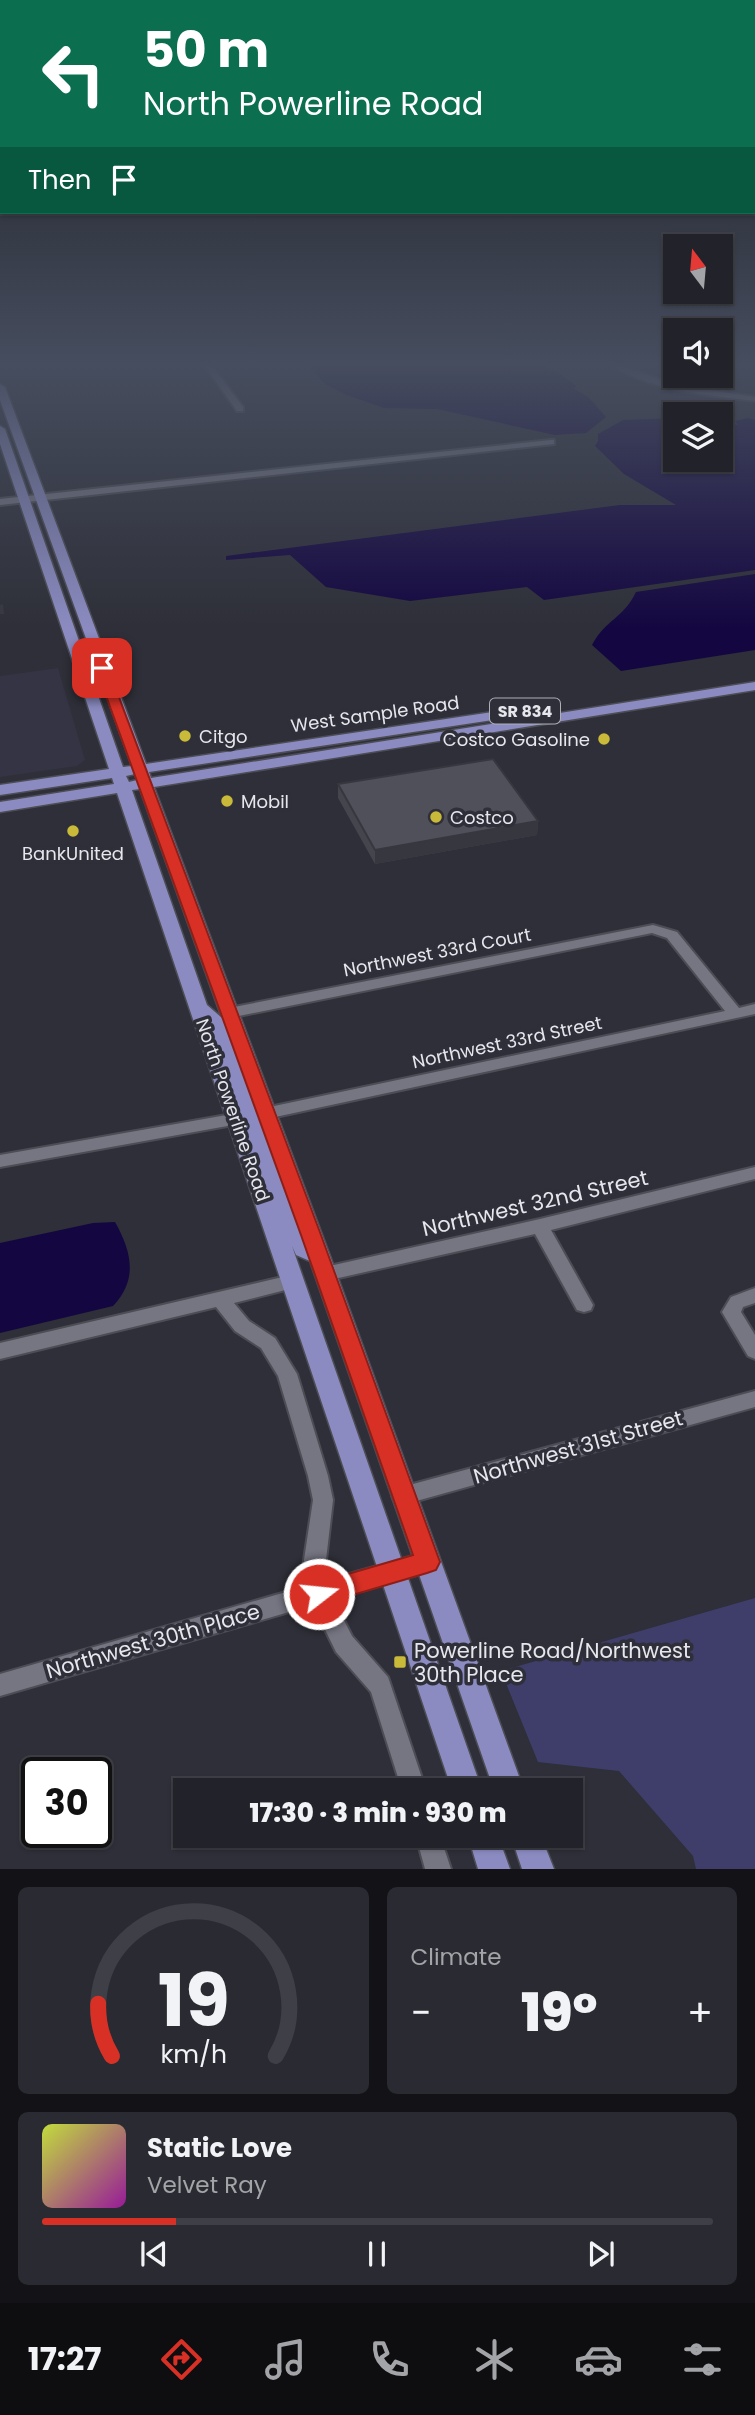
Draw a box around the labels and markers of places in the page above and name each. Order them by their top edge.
pin [72,638,132,698]
place label: Citgo [199,724,248,749]
place label: Costco Gasoline [443,727,590,752]
marker: Citgo [177,728,193,744]
marker: Costco Gasoline [596,731,612,747]
place label: Mobil [241,789,289,814]
marker: Mobil [219,793,235,809]
place label: Costco [450,805,514,830]
marker: Costco [428,809,444,825]
marker: BankUnited [65,823,81,839]
place label: BankUnited [22,841,124,866]
place label: Powerline Road/Northwest 30th Place [414,1636,691,1689]
marker: Powerline Road/Northwest 30th Place [392,1654,408,1670]

